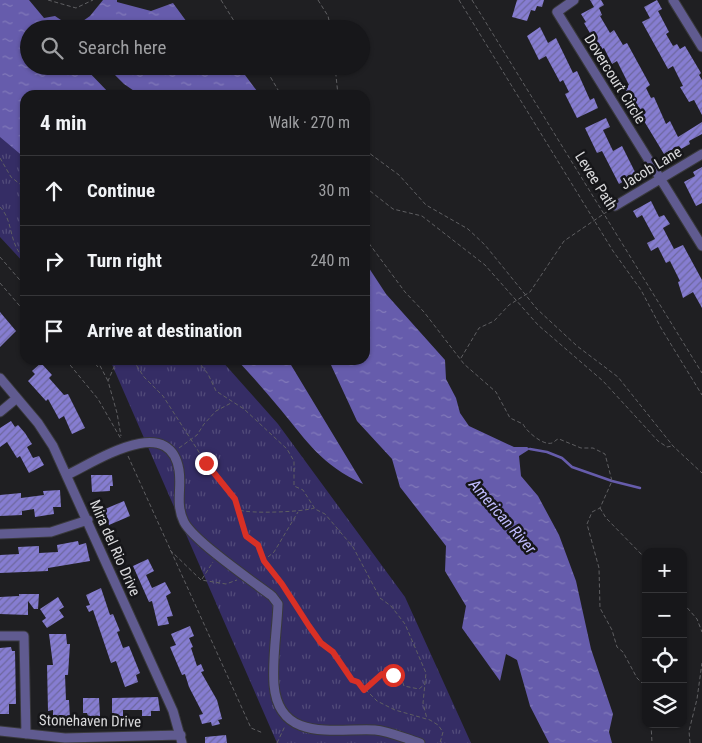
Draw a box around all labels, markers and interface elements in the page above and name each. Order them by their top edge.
search box [20,20,370,75]
street label: Dovercourt Circle [580,31,650,127]
icon: search [38,34,66,62]
text: Search here [78,36,166,59]
text: 4 min [40,111,87,135]
text: Walk · 270 m [269,113,350,132]
street label: Jacob Lane [617,143,685,193]
street label: Levee Path [571,149,621,213]
icon: ahead [40,177,68,205]
text: Continue [87,179,155,202]
text: 30 m [318,181,350,200]
icon: right [40,247,68,275]
text: Turn right [87,249,162,272]
text: 240 m [311,251,350,270]
icon: arrive [40,317,68,345]
text: Arrive at destination [87,319,242,342]
route end [195,452,218,475]
water label: American River [465,475,541,558]
street label: Mira del Rio Drive [86,497,144,599]
map controls [642,548,687,728]
button: + [642,548,687,593]
button: − [642,593,687,638]
button: locate [642,638,687,683]
route start [382,664,405,687]
button: layers [642,683,687,728]
street label: Stonehaven Drive [39,711,141,731]

